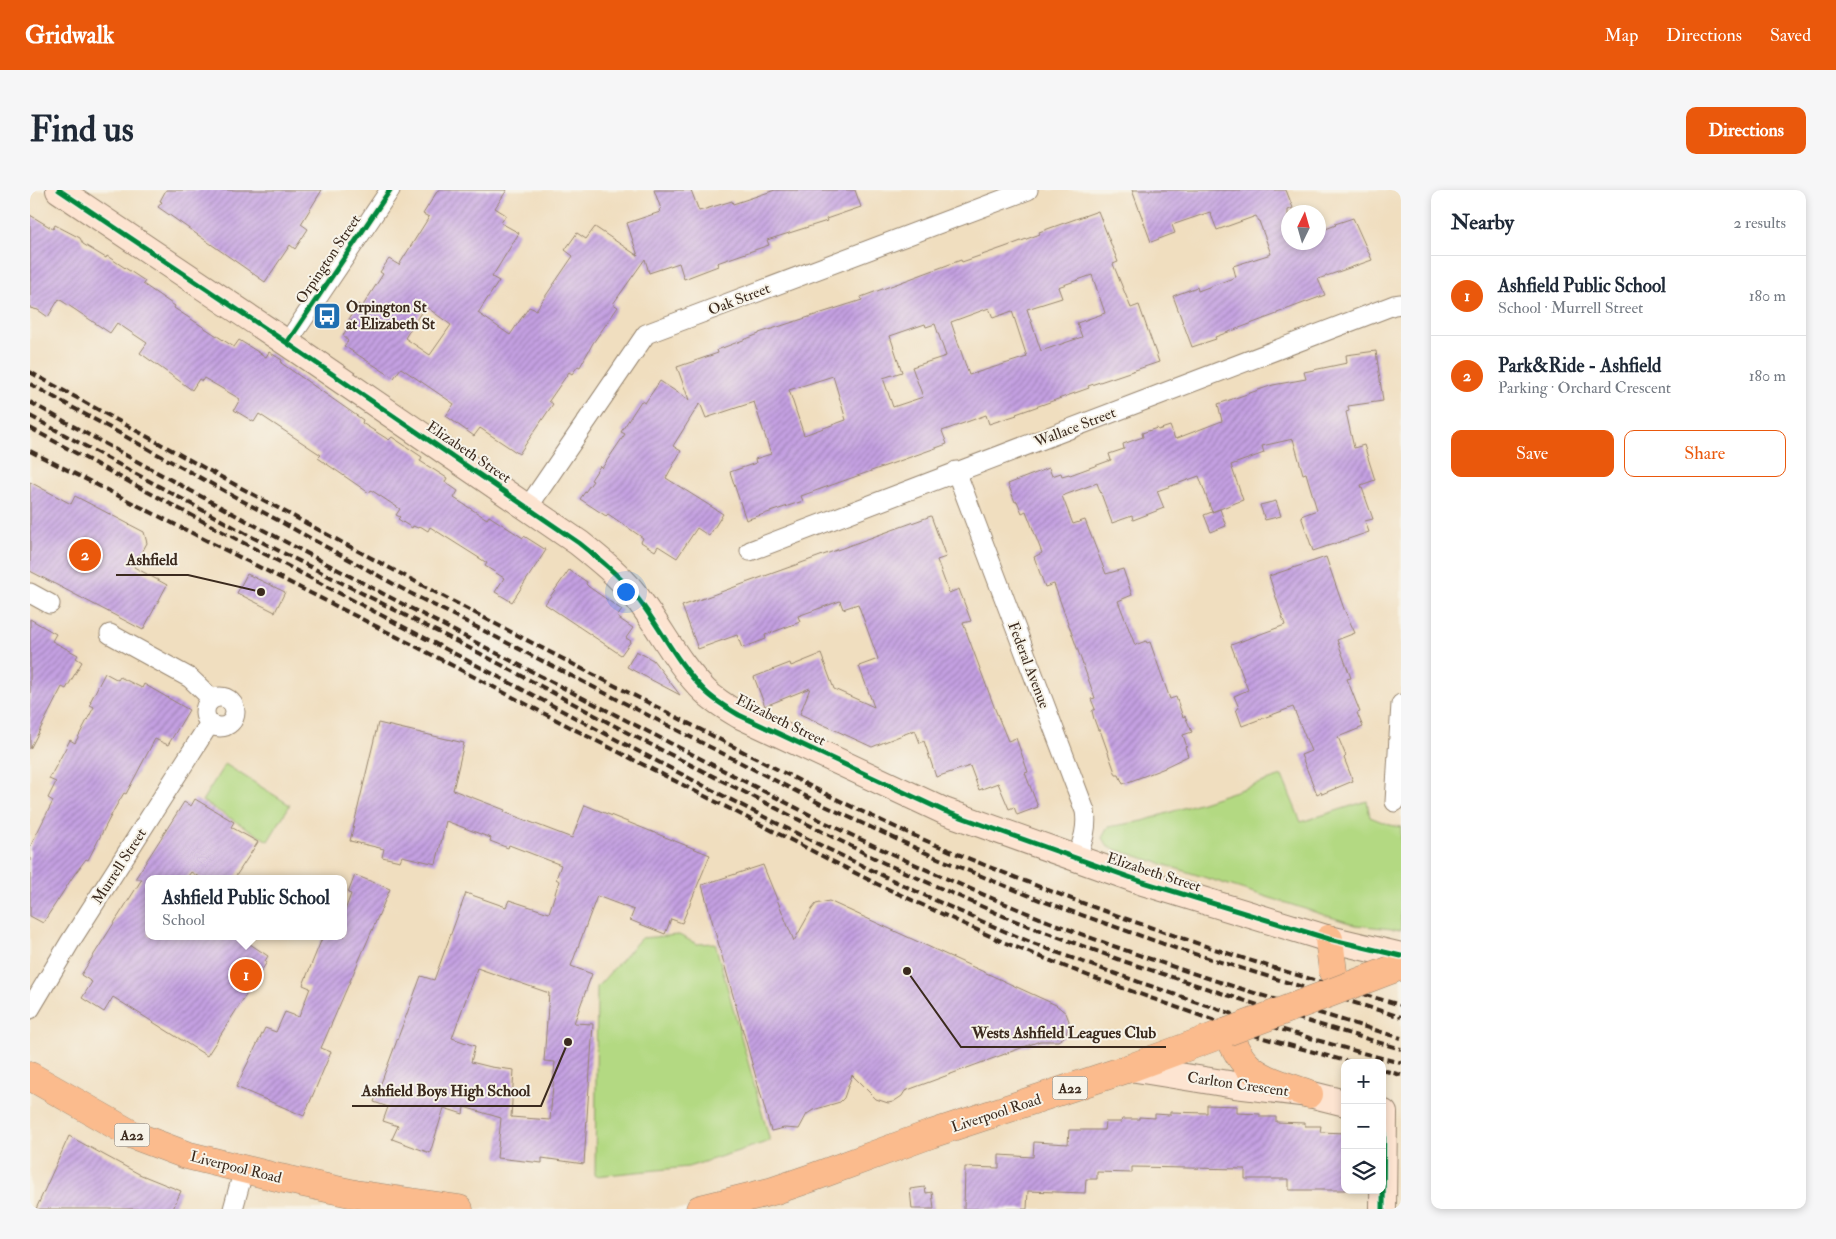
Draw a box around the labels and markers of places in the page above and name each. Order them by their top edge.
place label: Orpington St at Elizabeth St [346,298,435,334]
bus stop icon: Orpington St at Elizabeth St [312,301,342,331]
pin: 2 [69,536,101,574]
callout: Ashfield [116,544,188,575]
pin: 1 [230,956,262,994]
callout: Wests Ashfield Leagues Club [961,1016,1166,1047]
callout: Ashfield Boys High School [352,1075,541,1106]

